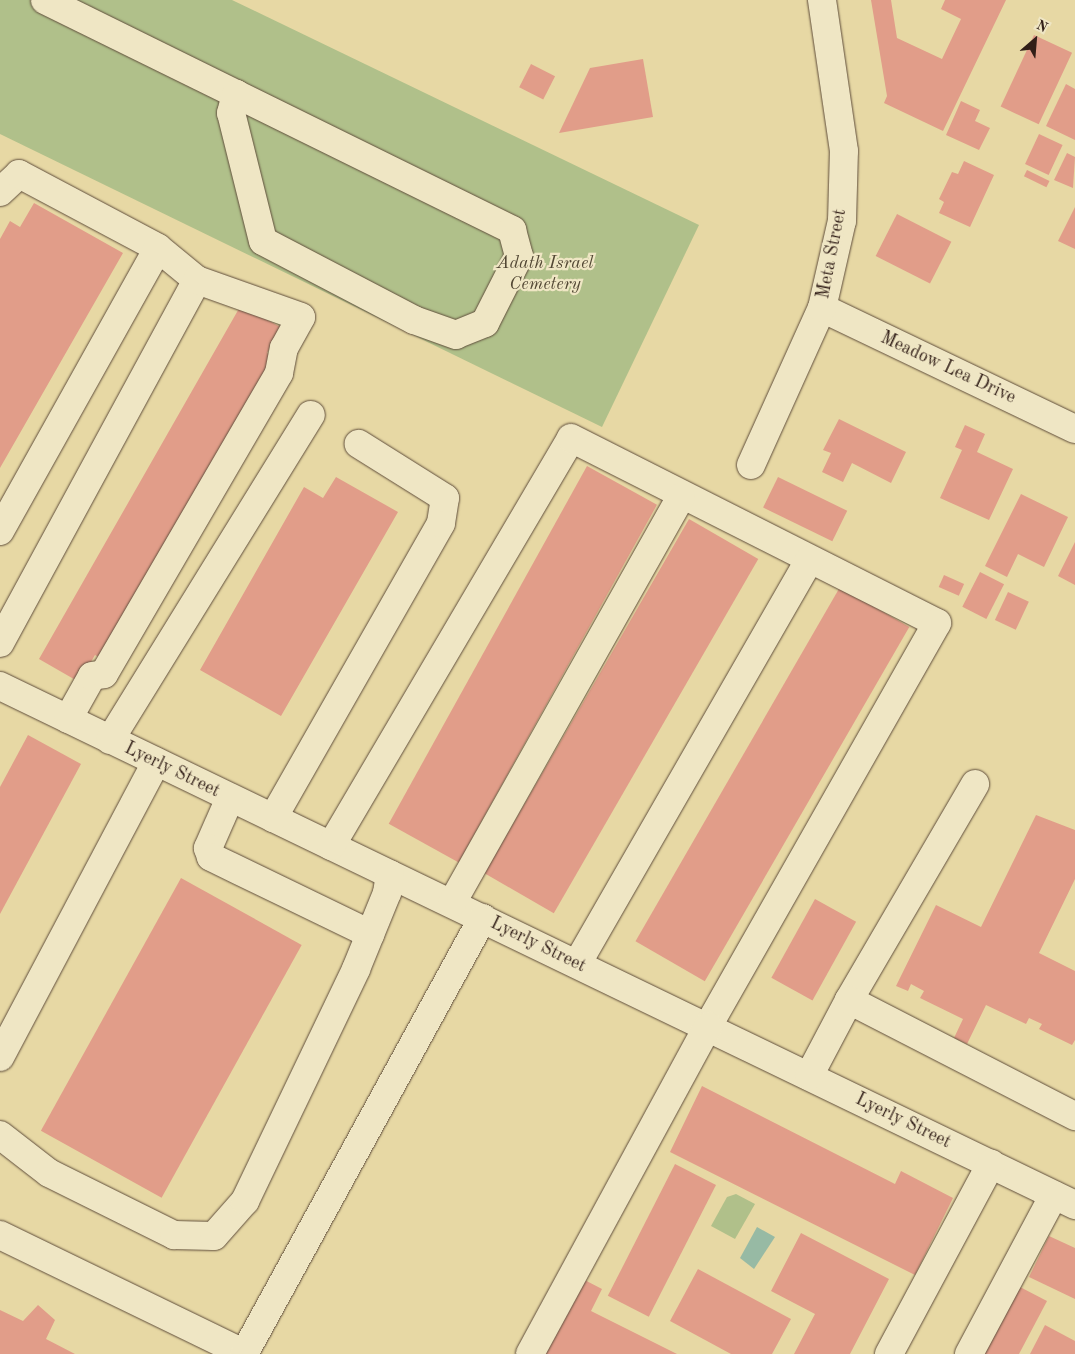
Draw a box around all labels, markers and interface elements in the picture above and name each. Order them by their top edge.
north arrow [1010,15,1060,65]
text: N [1034,18,1050,35]
street label: Meta Street [813,207,851,301]
park label: Adath Israel Cemetery [496,253,594,296]
street label: Meadow Lea Drive [877,327,1019,409]
street label: Lyerly Street [121,738,223,802]
street label: Lyerly Street [487,913,589,977]
street label: Lyerly Street [852,1089,954,1153]

